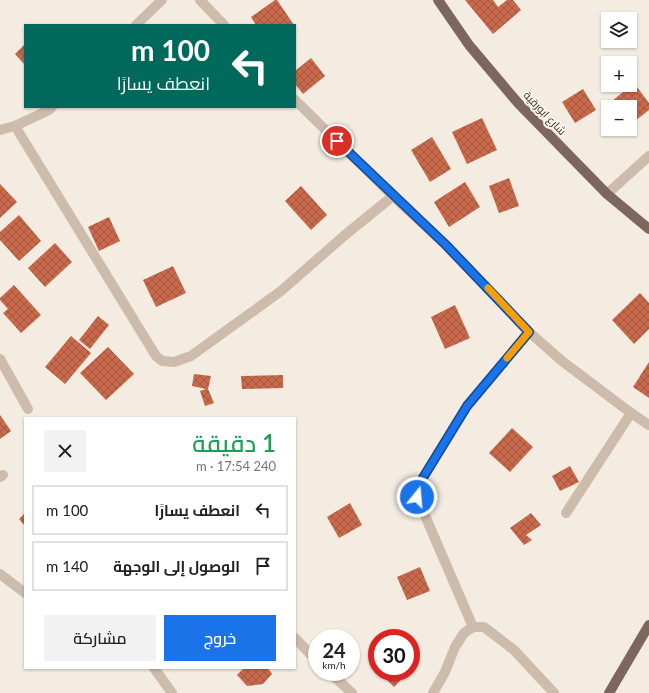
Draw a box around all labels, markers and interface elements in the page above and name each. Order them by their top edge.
map controls [601,12,637,136]
button: layers [601,12,637,48]
text: 100 m [131,33,210,67]
icon: left [224,40,276,92]
button: + [601,56,637,92]
text: انعطف يسارًا [117,72,210,94]
street label: شارع ابورقية [520,88,569,139]
button: − [601,100,637,136]
pin [320,124,354,158]
icon: arrive [326,130,348,152]
text: 1 دقيقة [192,428,276,457]
button: close [44,430,86,472]
text: 240 m · 17:54 [196,458,276,474]
position arrow [396,476,438,518]
icon: left [252,499,274,521]
text: 100 m [46,501,88,519]
text: انعطف يسارًا [155,501,240,519]
icon: arrive [252,555,274,577]
text: 140 m [46,557,88,575]
text: الوصول إلى الوجهة [113,557,240,575]
button: مشاركة [44,615,156,661]
button: خروج [164,615,276,661]
speed limit sign: 30 [368,629,420,681]
text: 24 [322,638,346,662]
text: km/h [322,659,346,671]

